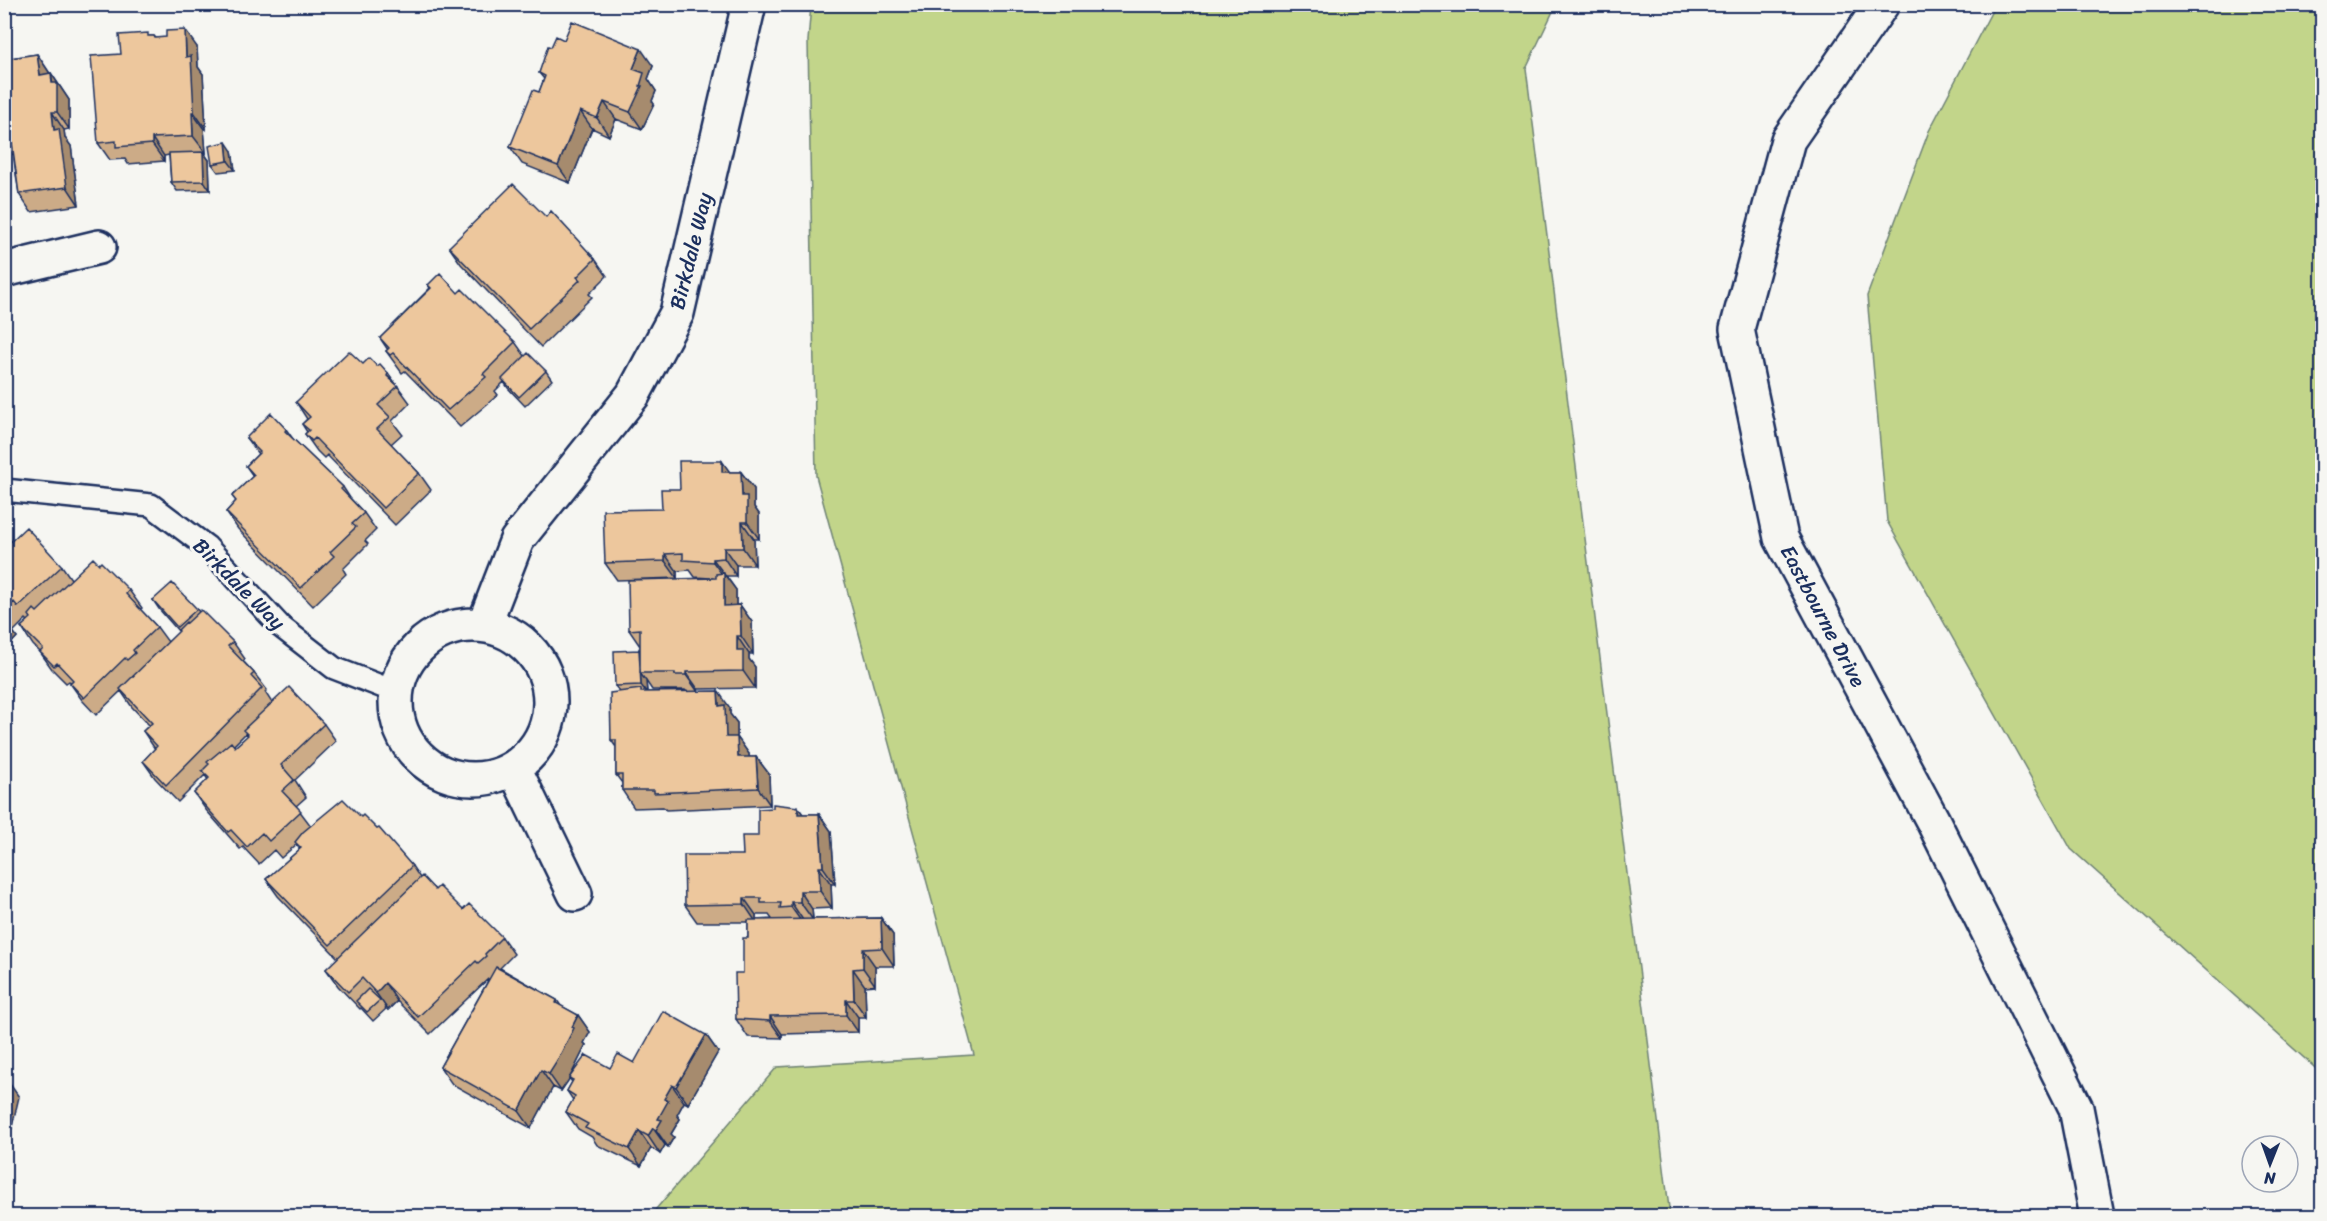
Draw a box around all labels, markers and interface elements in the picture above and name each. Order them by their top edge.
street label: Birkdale Way [658,188,724,314]
street label: Birkdale Way [183,528,295,640]
street label: Eastbourne Drive [1769,538,1877,694]
north arrow [2240,1134,2300,1194]
text: N [2263,1164,2277,1193]

